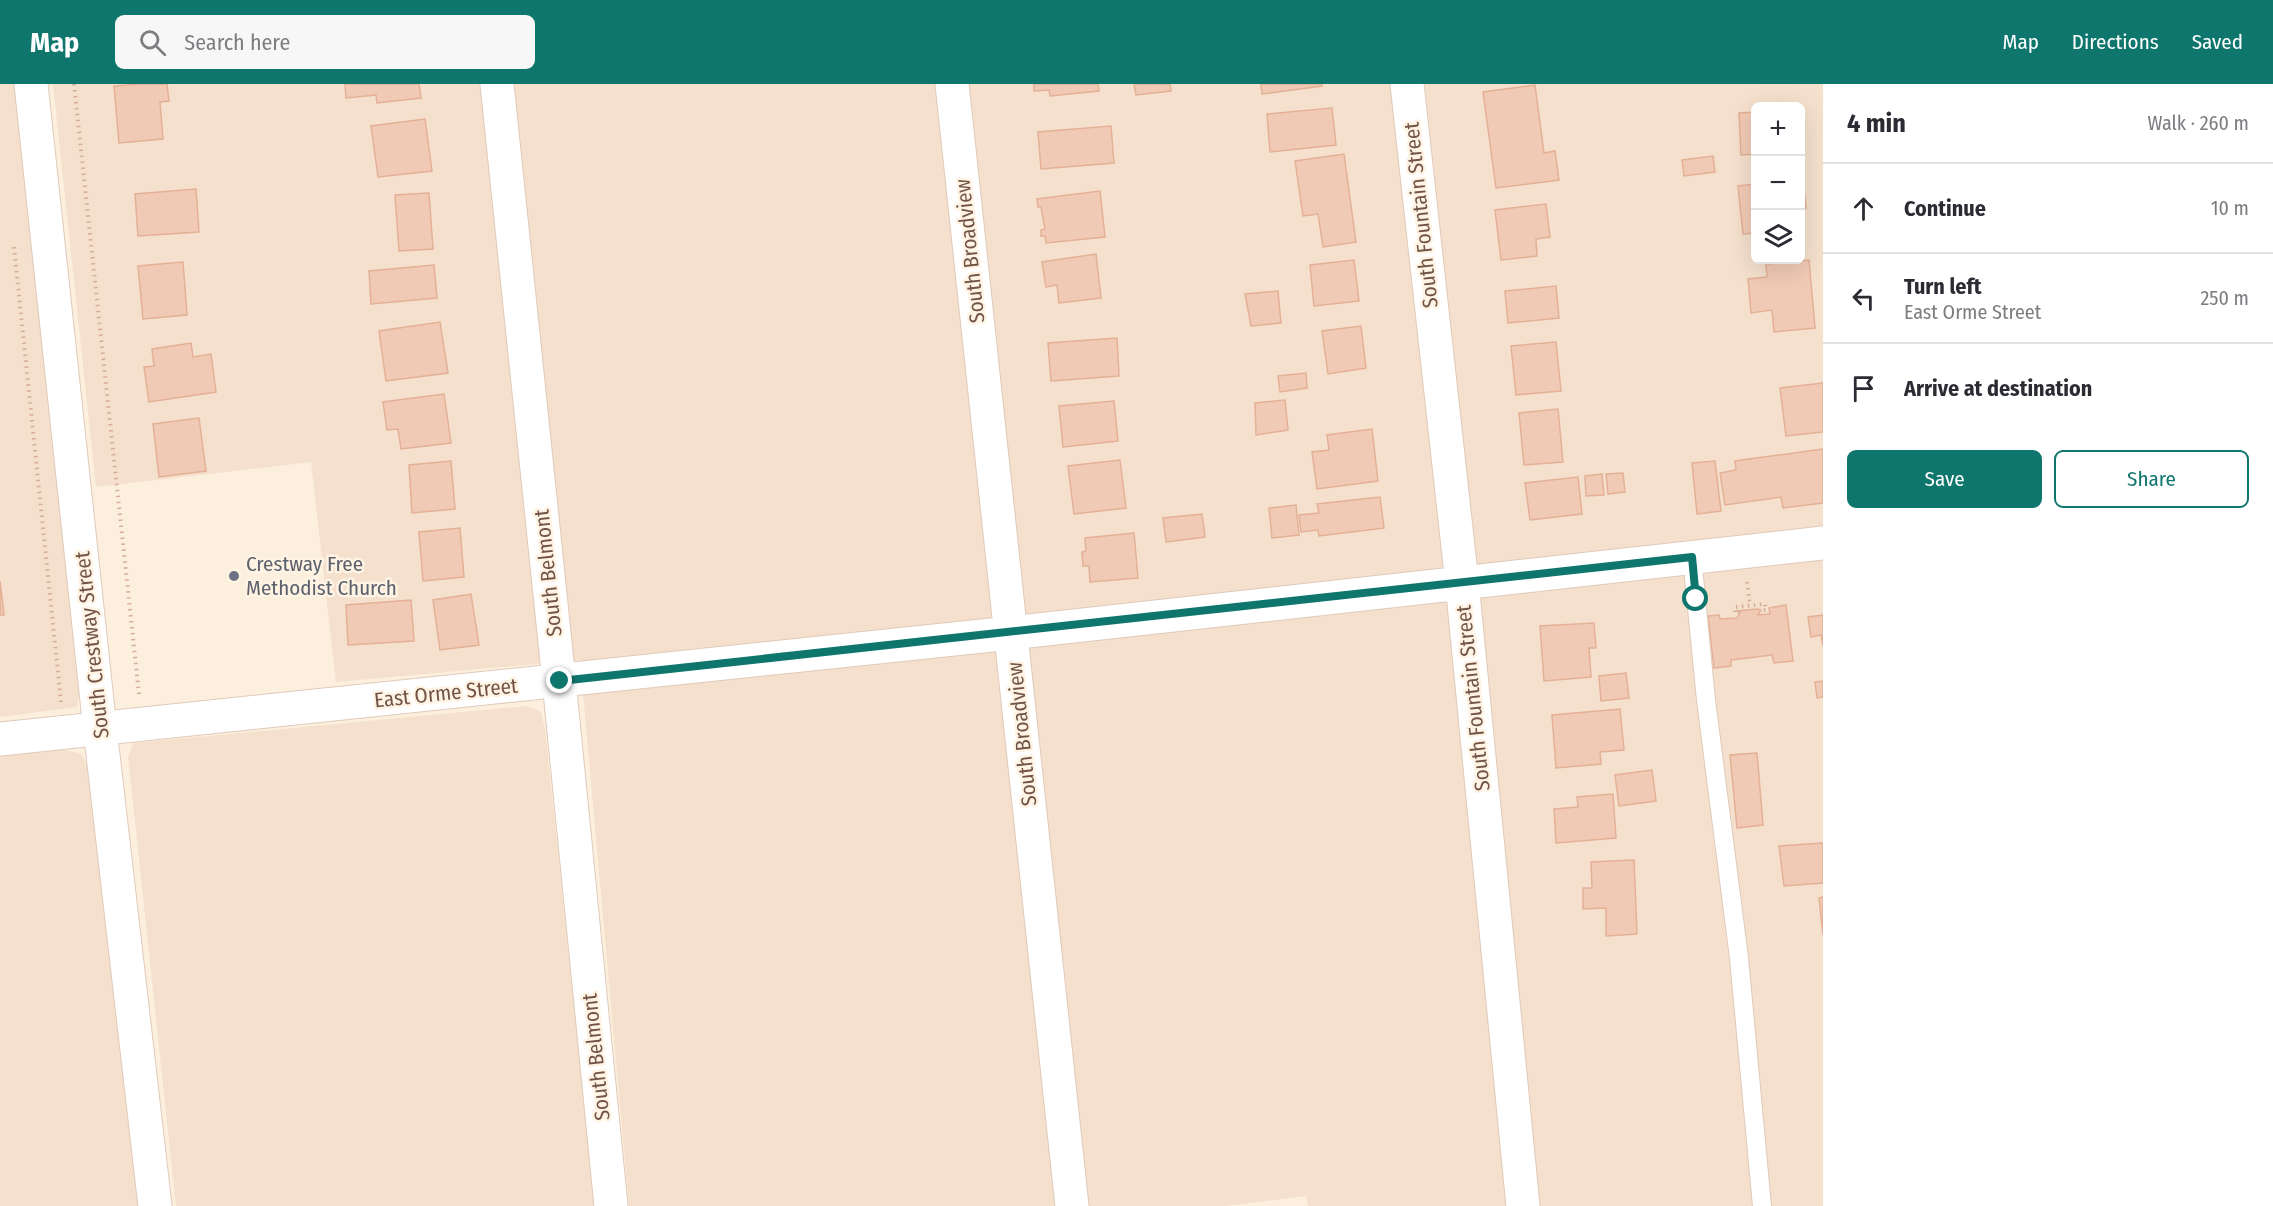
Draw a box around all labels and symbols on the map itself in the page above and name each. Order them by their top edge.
street label: South Fountain Street [1398,121,1444,309]
street label: South Broadview [949,177,990,324]
street label: South Belmont [528,508,568,638]
street label: South Crestway Street [69,550,115,740]
place label: Crestway Free Methodist Church [246,551,397,601]
marker: Crestway Free Methodist Church [227,569,241,583]
route start [1682,585,1708,611]
street label: South Fountain Street [1450,604,1496,792]
street label: South Broadview [1001,660,1042,807]
route end [546,667,572,693]
street label: East Orme Street [373,673,519,713]
street label: South Belmont [576,992,616,1122]

